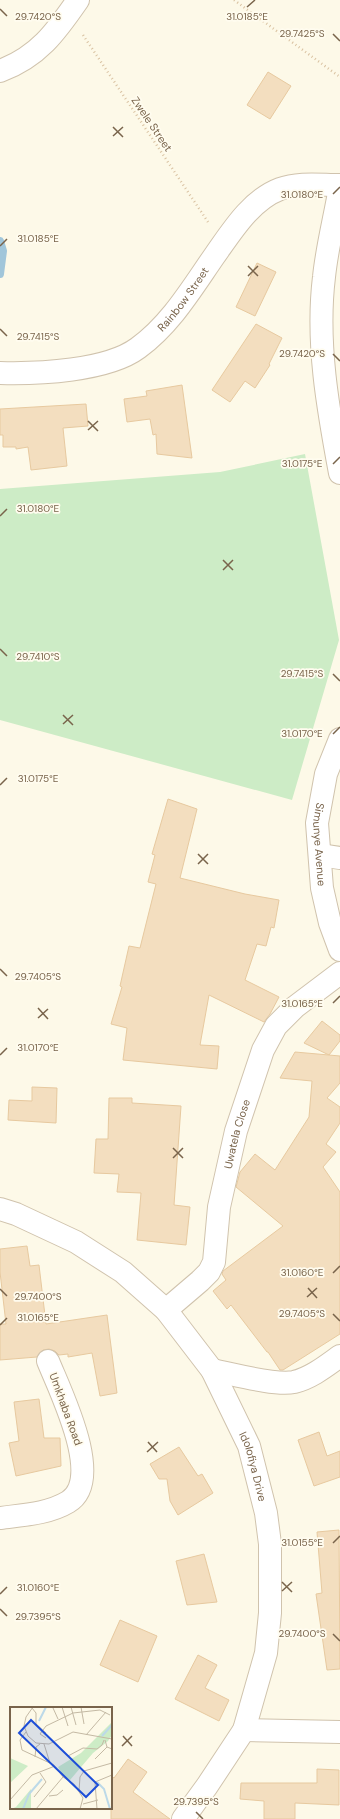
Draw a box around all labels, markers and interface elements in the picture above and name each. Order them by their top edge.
text: 29.7420°S [15,10,61,23]
text: 31.0185°E [226,10,268,23]
text: 29.7425°S [279,27,325,40]
street label: Zwele Street [129,94,175,154]
text: 31.0180°E [281,188,324,201]
text: 31.0185°E [17,232,59,245]
street label: Rainbow Street [154,264,212,334]
text: 29.7415°S [17,330,59,343]
text: 29.7420°S [279,347,325,360]
text: 31.0175°E [282,457,323,470]
text: 31.0180°E [17,502,60,515]
text: 29.7410°S [16,650,60,663]
text: 29.7415°S [281,667,323,680]
text: 31.0170°E [281,727,323,740]
text: 31.0175°E [18,772,59,785]
street label: Simunye Avenue [310,802,329,887]
text: 29.7405°S [15,970,61,983]
text: 31.0165°E [281,997,323,1010]
text: 31.0170°E [17,1041,59,1054]
street label: Uwatela Close [221,1097,253,1170]
text: 31.0160°E [281,1266,324,1279]
text: 29.7400°S [14,1290,62,1303]
text: 29.7405°S [279,1307,325,1320]
text: 31.0165°E [17,1311,59,1324]
street label: Umkhaba Road [46,1371,86,1447]
street label: Idolofiya Drive [236,1429,270,1503]
text: 31.0155°E [281,1536,323,1549]
text: 31.0160°E [17,1581,60,1594]
text: 29.7395°S [15,1610,61,1623]
text: 29.7400°S [278,1627,326,1640]
inset map [10,1707,112,1809]
text: 29.7395°S [173,1795,219,1808]

